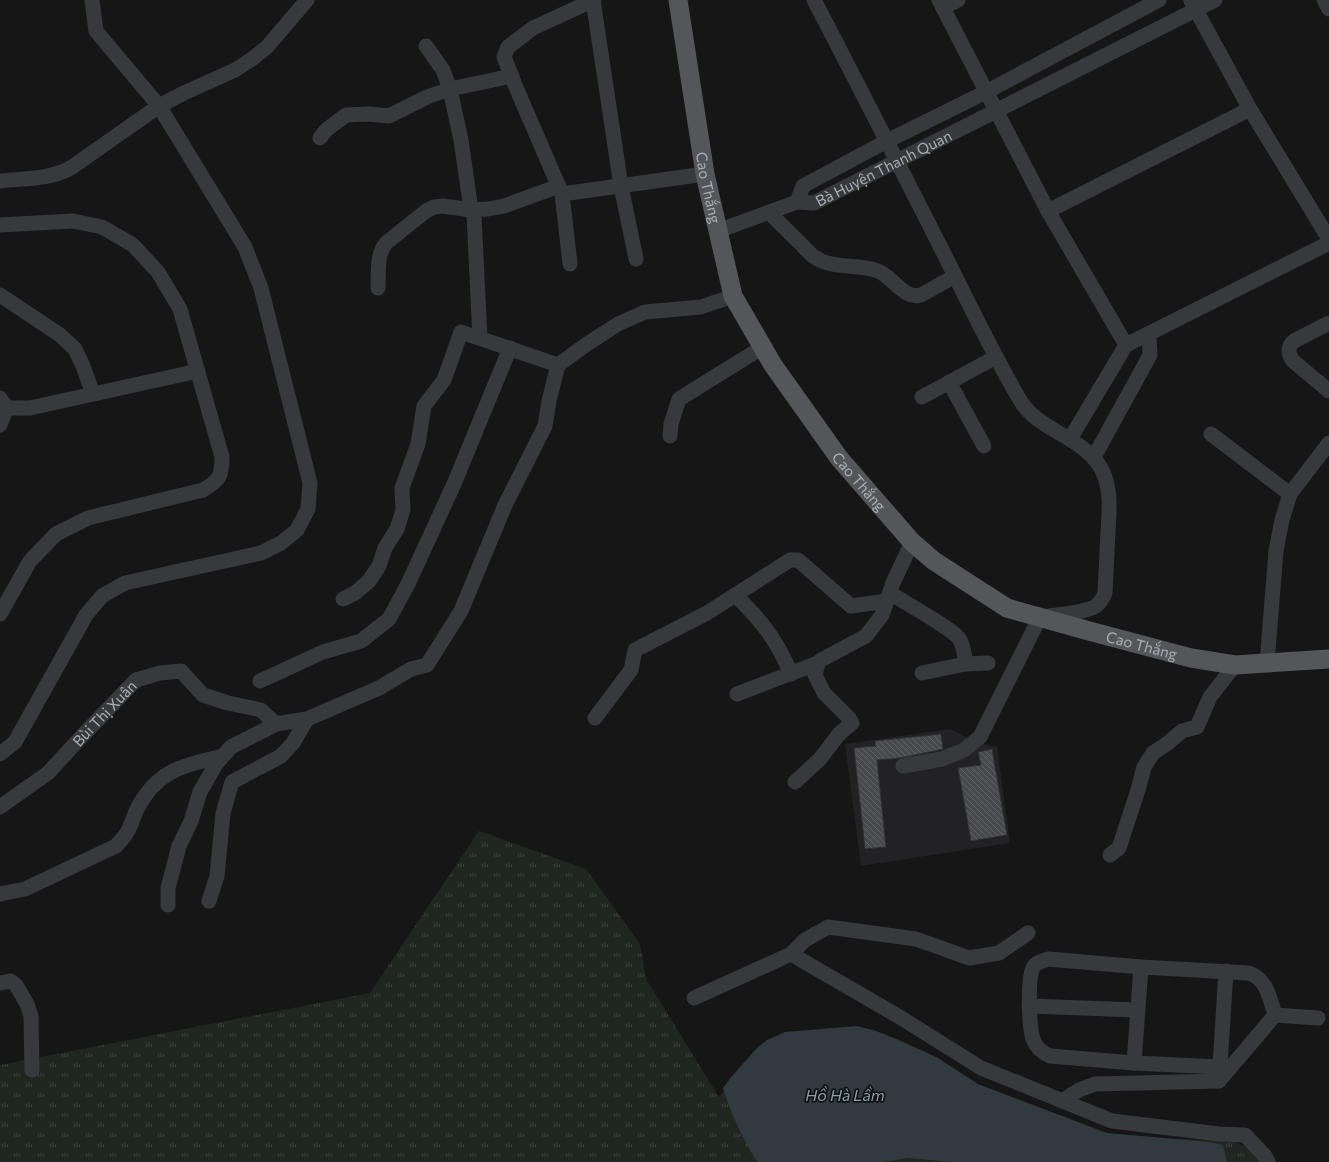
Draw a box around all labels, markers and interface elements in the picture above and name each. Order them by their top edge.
street label: Bà Huyện Thanh Quan [812,126,954,210]
street label: Cao Thắng [693,150,725,225]
street label: Cao Thắng [829,448,890,515]
street label: Cao Thắng [1104,627,1179,663]
street label: Bùi Thị Xuân [68,676,140,750]
water label: Hồ Hà Lầm [805,1085,885,1104]

